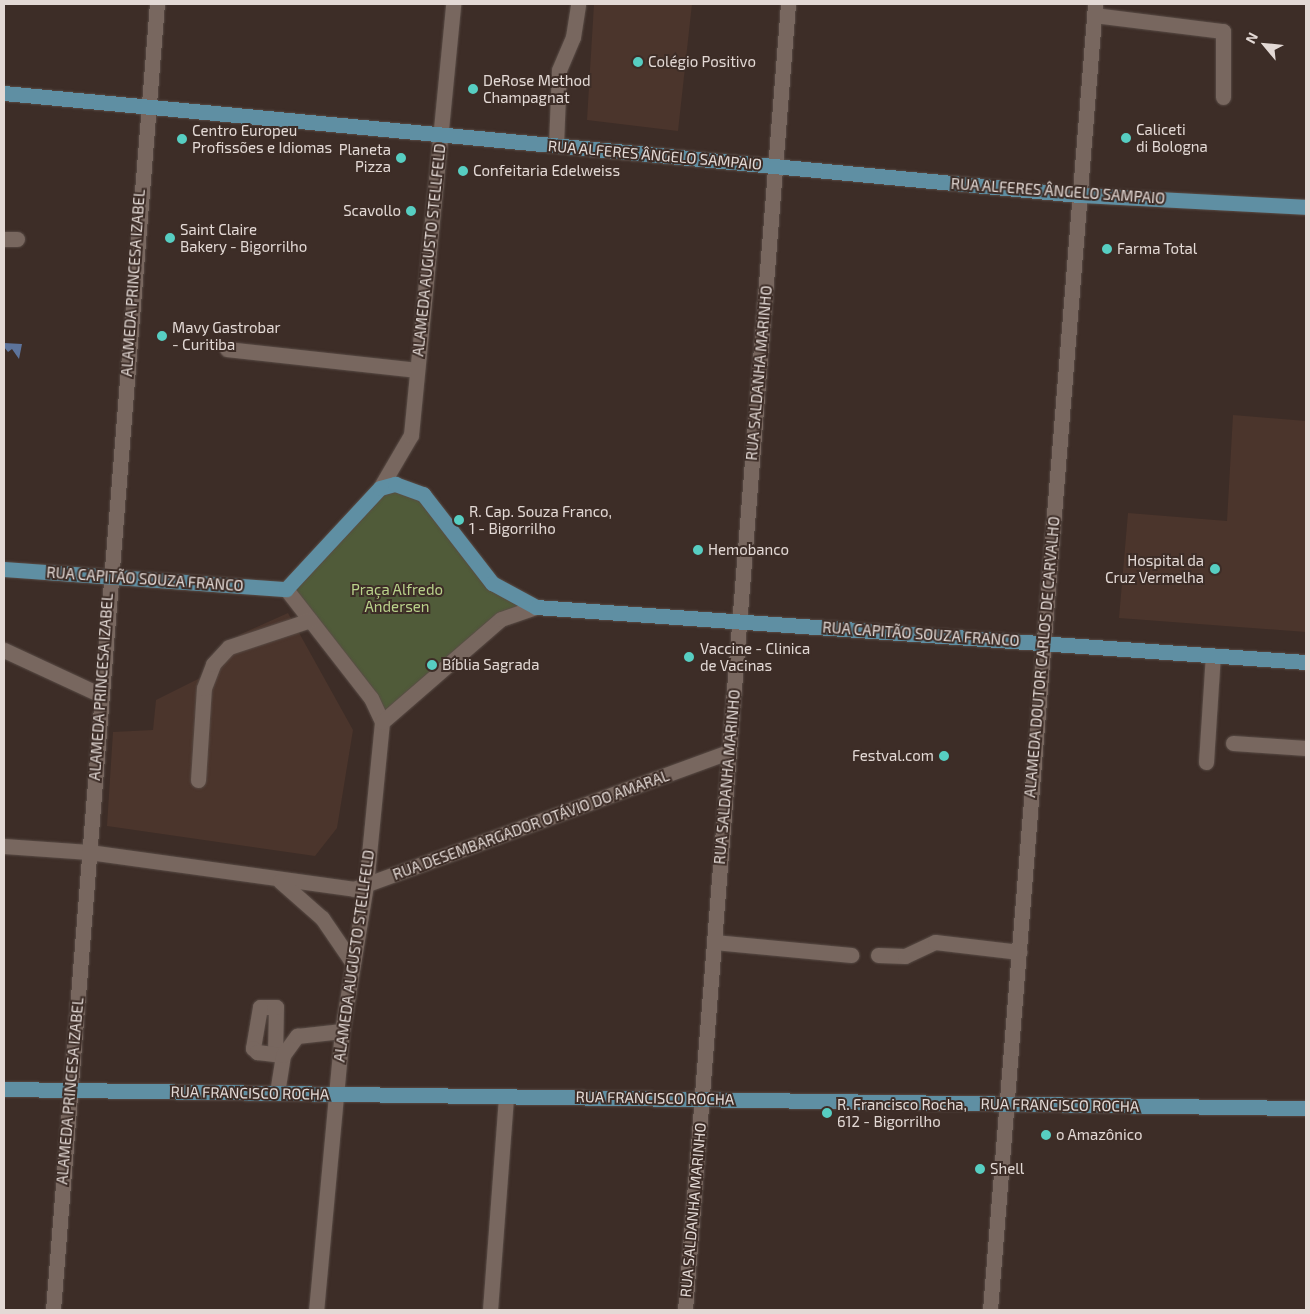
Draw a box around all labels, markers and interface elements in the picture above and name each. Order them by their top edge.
north arrow [1240,20,1290,70]
text: N [1241,29,1261,46]
place label: Colégio Positivo [648,53,756,71]
marker: Colégio Positivo [632,56,644,68]
place label: DeRose Method Champagnat [483,71,591,106]
marker: DeRose Method Champagnat [467,83,479,95]
place label: Caliceti di Bologna [1136,120,1208,155]
place label: Centro Europeu Profissões e Idiomas [192,121,332,156]
marker: Caliceti di Bologna [1120,132,1132,144]
marker: Centro Europeu Profissões e Idiomas [176,133,188,145]
street label: RUA ALFERES ÂNGELO SAMPAIO [547,137,763,173]
place label: Planeta Pizza [339,140,391,175]
street label: ALAMEDA AUGUSTO STELLFELD [409,142,449,358]
marker: Planeta Pizza [395,152,407,164]
place label: Confeitaria Edelweiss [473,162,620,180]
marker: Confeitaria Edelweiss [457,165,469,177]
street label: RUA ALFERES ÂNGELO SAMPAIO [950,174,1166,208]
street label: ALAMEDA PRINCESA IZABEL [117,188,149,378]
place label: Scavollo [343,202,401,220]
marker: Scavollo [405,205,417,217]
place label: Saint Claire Bakery - Bigorrilho [180,220,308,255]
marker: Saint Claire Bakery - Bigorrilho [164,232,176,244]
place label: Farma Total [1117,240,1198,258]
marker: Farma Total [1101,243,1113,255]
street label: RUA SALDANHA MARINHO [742,284,776,462]
place label: Mavy Gastrobar - Curitiba [172,318,281,353]
marker: Mavy Gastrobar - Curitiba [156,330,168,342]
place label: R. Cap. Souza Franco, 1 - Bigorrilho [469,502,612,537]
marker: R. Cap. Souza Franco, 1 - Bigorrilho [453,514,465,526]
street label: ALAMEDA DOUTOR CARLOS DE CARVALHO [1021,515,1063,799]
place label: Hemobanco [708,541,789,559]
marker: Hemobanco [692,544,704,556]
place label: Hospital da Cruz Vermelha [1105,551,1204,586]
marker: Hospital da Cruz Vermelha [1208,562,1222,576]
street label: RUA CAPITÃO SOUZA FRANCO [45,563,245,595]
park label: Praça Alfredo Andersen [351,580,443,615]
street label: ALAMEDA PRINCESA IZABEL [85,592,117,782]
street label: RUA CAPITÃO SOUZA FRANCO [821,618,1021,650]
place label: Vaccine - Clinica de Vacinas [700,639,810,674]
marker: Vaccine - Clinica de Vacinas [682,650,696,664]
place label: Bíblia Sagrada [442,656,539,674]
marker: Bíblia Sagrada [426,659,438,671]
street label: RUA SALDANHA MARINHO [710,688,744,866]
place label: Festval.com [852,747,934,765]
marker: Festval.com [938,750,950,762]
street label: RUA DESEMBARGADOR OTÁVIO DO AMARAL [390,766,672,884]
street label: ALAMEDA AUGUSTO STELLFELD [330,849,378,1063]
street label: ALAMEDA PRINCESA IZABEL [53,996,87,1186]
street label: RUA FRANCISCO ROCHA [170,1083,330,1103]
street label: RUA FRANCISCO ROCHA [575,1088,735,1108]
place label: R. Francisco Rocha, 612 - Bigorrilho [837,1095,967,1130]
street label: RUA FRANCISCO ROCHA [980,1095,1140,1115]
marker: R. Francisco Rocha, 612 - Bigorrilho [821,1107,833,1119]
street label: RUA SALDANHA MARINHO [676,1121,710,1299]
place label: o Amazônico [1056,1126,1143,1144]
marker: o Amazônico [1040,1129,1052,1141]
place label: Shell [990,1160,1024,1178]
marker: Shell [974,1163,986,1175]

